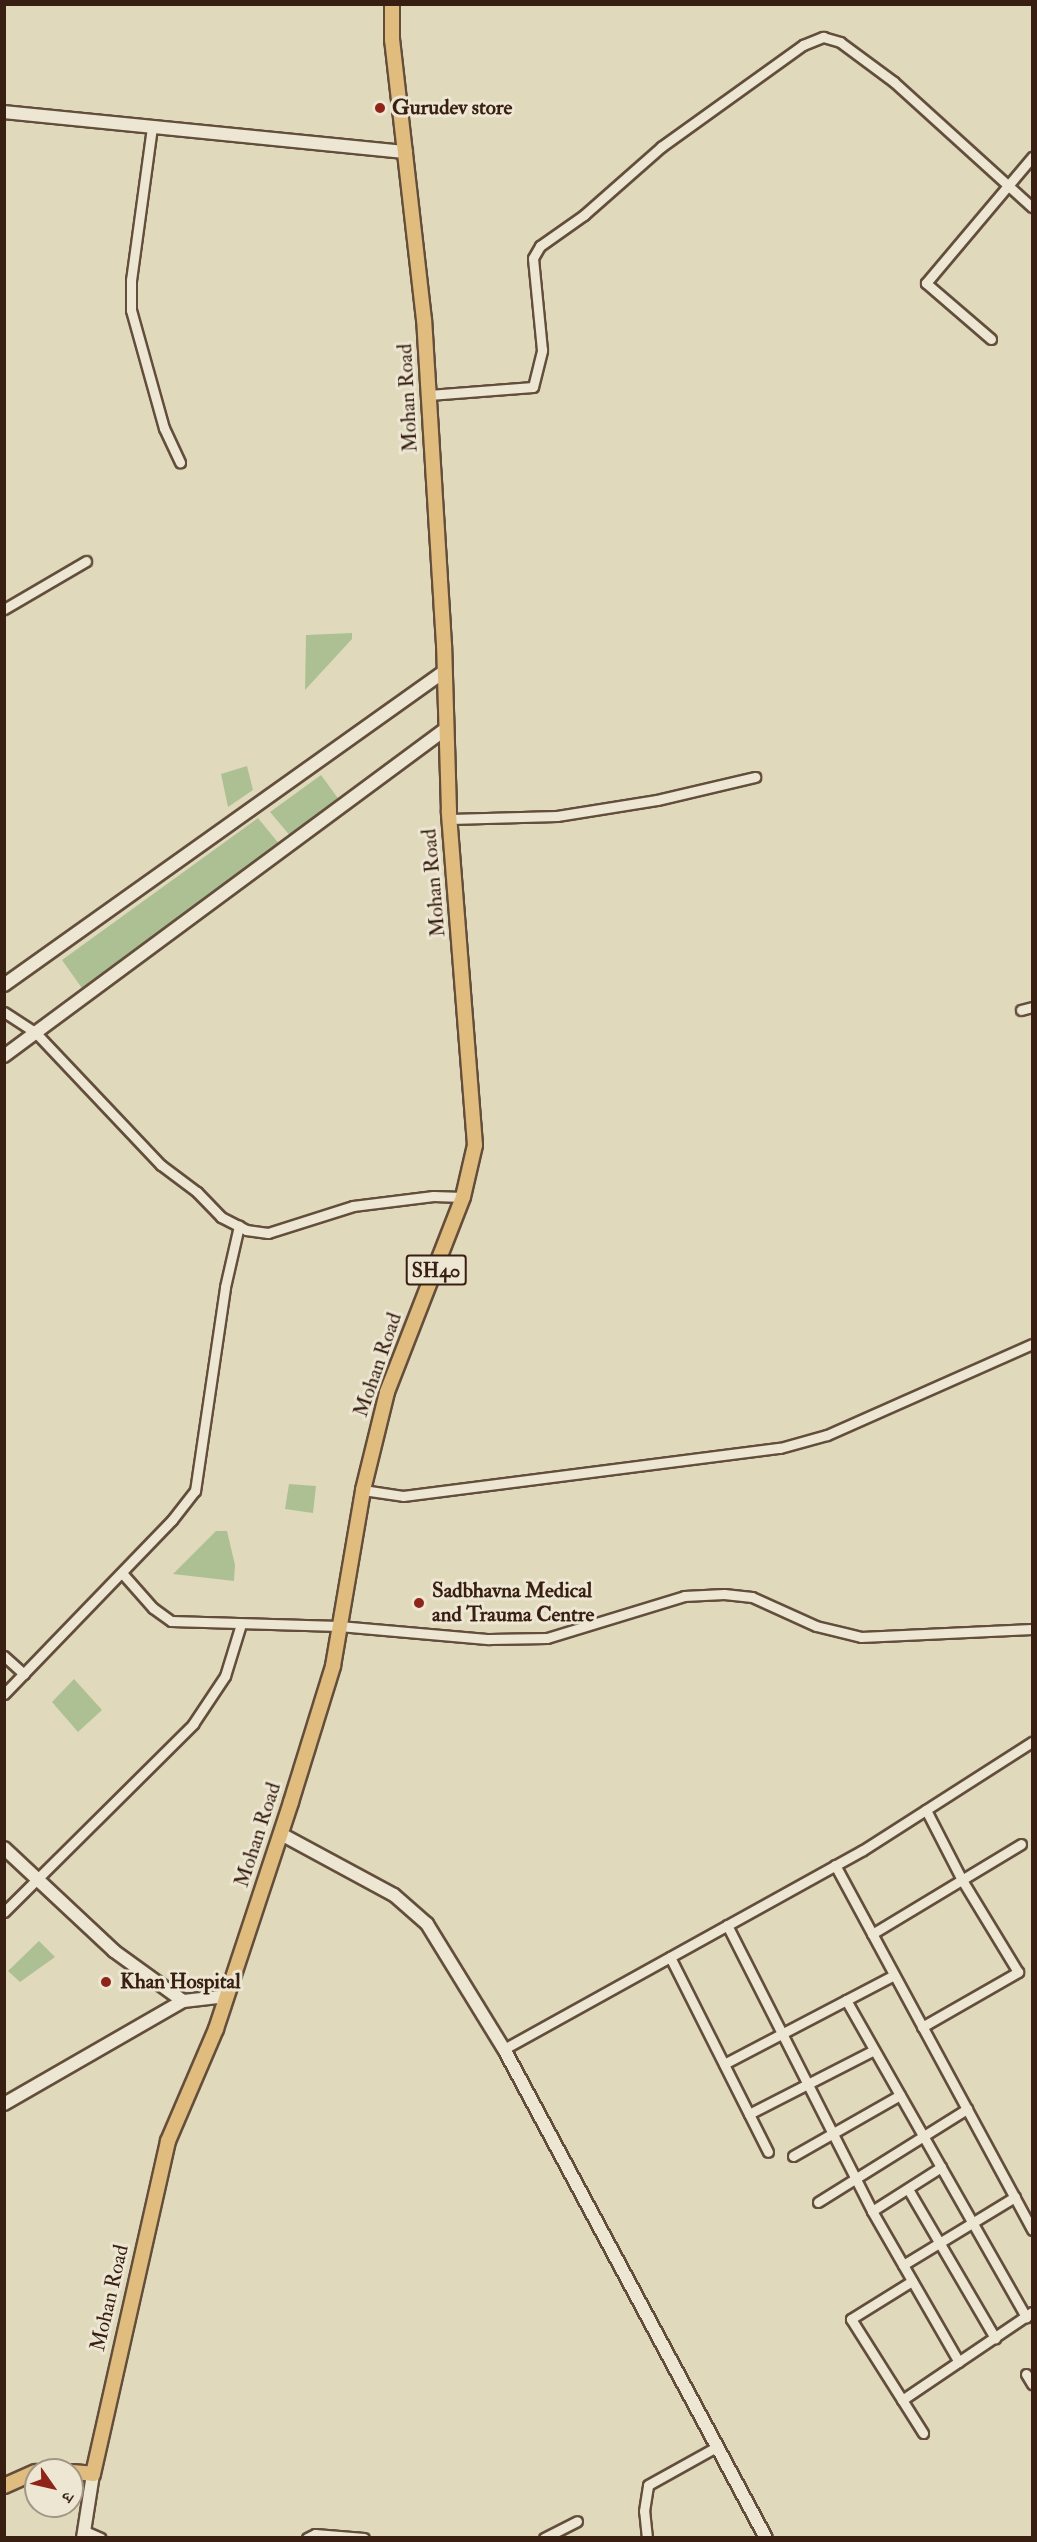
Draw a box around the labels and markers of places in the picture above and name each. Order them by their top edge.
place label: Gurudev store [392,95,512,121]
marker: Gurudev store [373,101,387,115]
place label: Sadbhavna Medical and Trauma Centre [432,1578,594,1628]
marker: Sadbhavna Medical and Trauma Centre [410,1594,428,1612]
place label: Khan Hospital [120,1969,241,1995]
marker: Khan Hospital [97,1973,115,1991]

